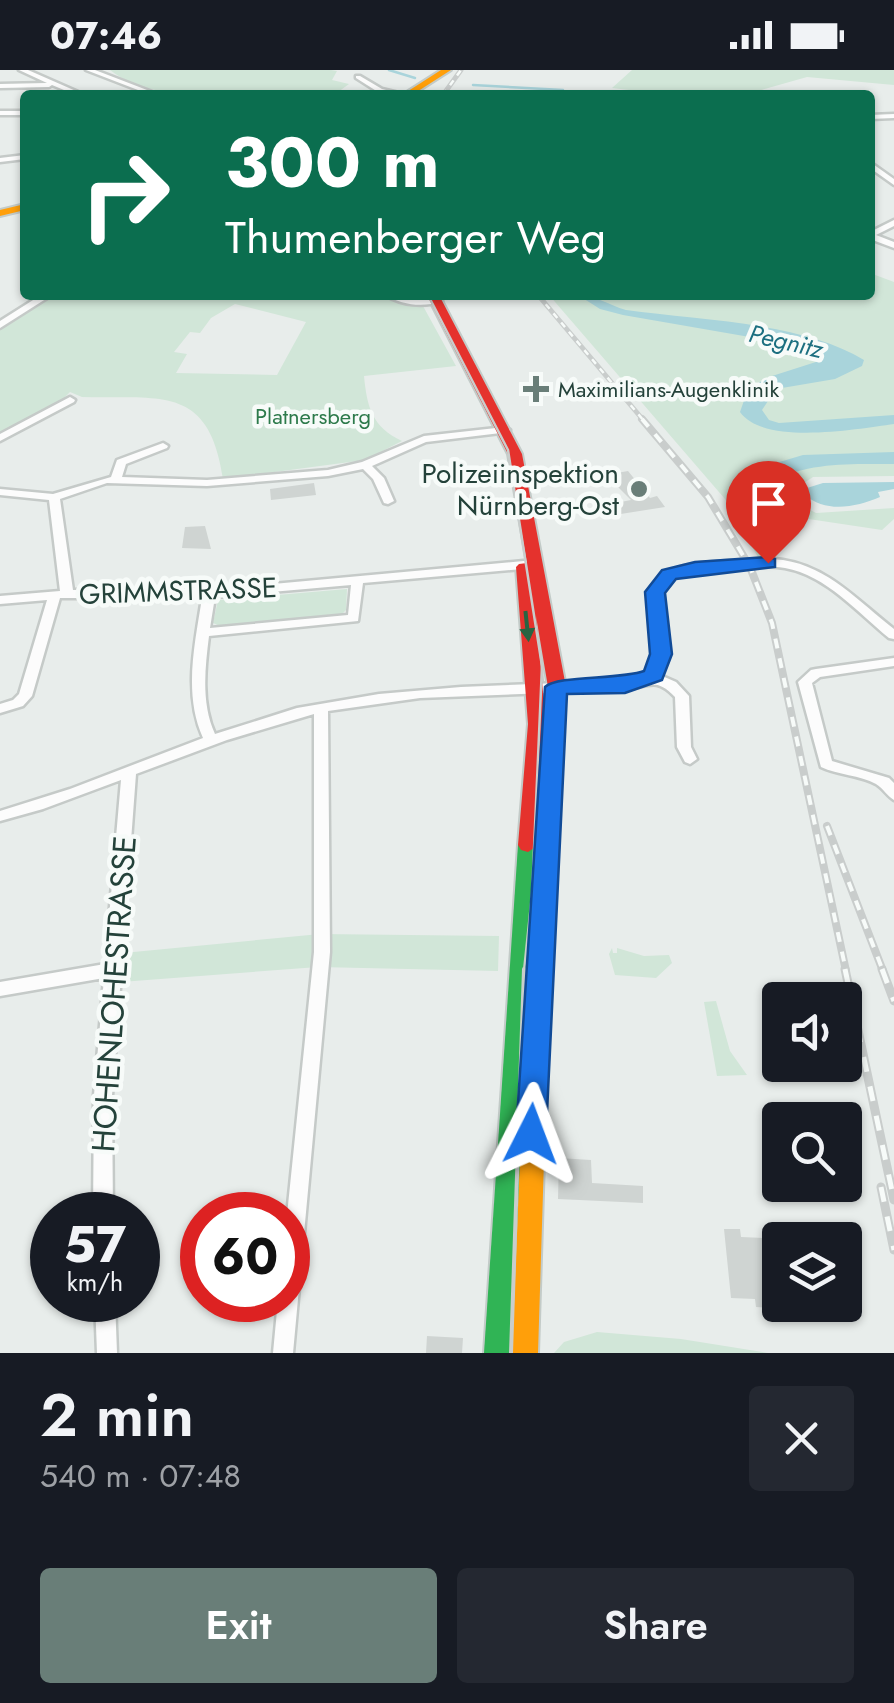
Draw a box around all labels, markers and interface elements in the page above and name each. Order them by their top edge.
text: 07:46 [50,8,162,63]
text: 300 m [225,112,440,213]
icon: right [60,130,190,260]
text: Thumenberger Weg [225,205,606,270]
water label: Pegnitz [745,315,828,367]
place label: Maximilians-Augenklinik [558,373,779,405]
marker: Maximilians-Augenklinik [523,376,549,402]
park label: Platnersberg [255,400,371,432]
place label: Polizeiinspektion Nürnberg-Ost [421,453,619,526]
pin [726,461,811,564]
icon: arrive [741,476,796,531]
marker: Polizeiinspektion Nürnberg-Ost [628,478,650,500]
street label: GRIMMSTRASSE [78,567,278,615]
one-way arrow [519,611,535,643]
street label: HOHENLOHESTRASSE [80,834,148,1154]
map controls [762,982,862,1322]
button: sound [762,982,862,1082]
position arrow [479,1082,583,1186]
button: search [762,1102,862,1202]
speed limit sign: 60 [180,1192,310,1322]
text: 57 [64,1208,126,1281]
button: layers [762,1222,862,1322]
text: km/h [67,1264,123,1300]
text: 2 min [40,1372,194,1459]
button: close [749,1386,854,1491]
text: 540 m · 07:48 [40,1453,241,1499]
button: Exit [40,1568,437,1683]
button: Share [457,1568,854,1683]

